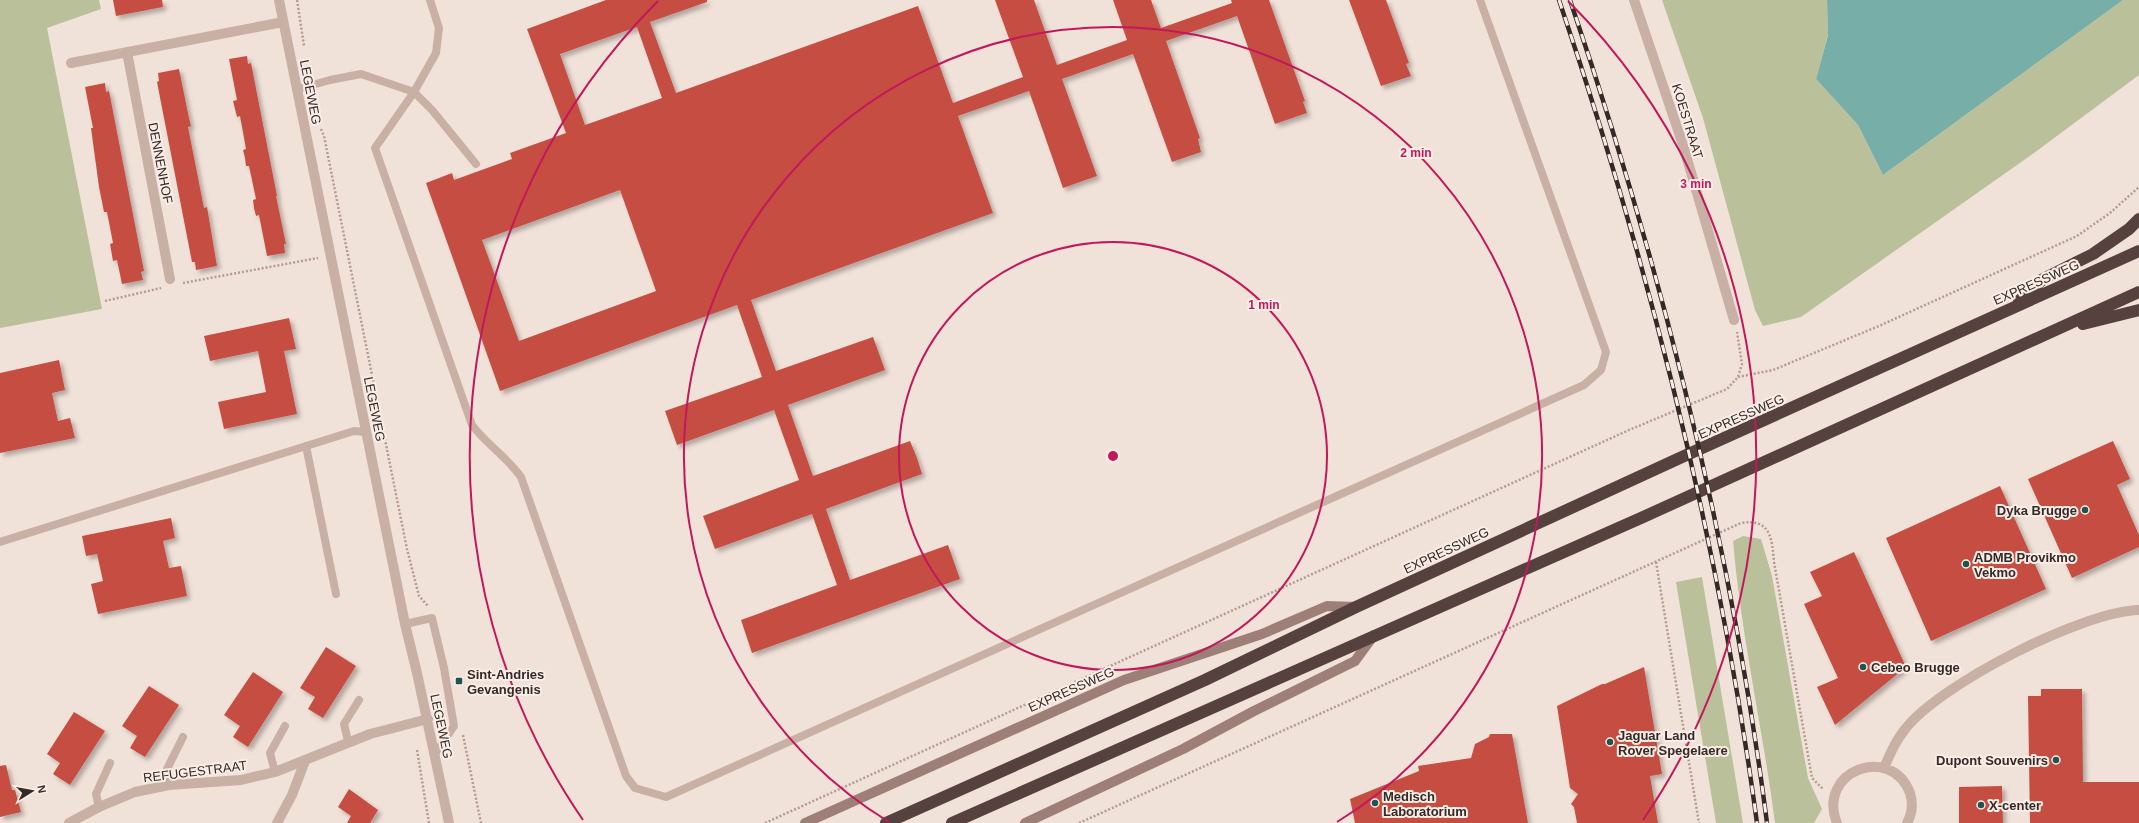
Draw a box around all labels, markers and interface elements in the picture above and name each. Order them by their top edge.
street label: LEGEWEG [297,58,324,126]
street label: KOESTRAAT [1669,82,1706,161]
street label: DENNENHOF [145,121,176,205]
text: 2 min [1400,146,1432,160]
text: 3 min [1680,177,1712,191]
street label: EXPRESSWEG [1991,257,2081,308]
text: 1 min [1248,298,1280,312]
street label: LEGEWEG [361,375,388,443]
street label: EXPRESSWEG [1696,391,1786,442]
centre of rings [1106,449,1120,463]
place label: Dyka Brugge [1997,503,2077,518]
marker: Dyka Brugge [2080,505,2090,515]
street label: EXPRESSWEG [1401,524,1491,577]
place label: ADMB Provikmo Vekmo [1974,550,2076,580]
marker: ADMB Provikmo Vekmo [1961,559,1971,569]
place label: Cebeo Brugge [1871,660,1960,675]
marker: Cebeo Brugge [1858,662,1868,672]
street label: EXPRESSWEG [1026,664,1116,715]
place label: Sint-Andries Gevangenis [467,667,544,697]
marker: Sint-Andries Gevangenis [454,676,464,686]
street label: LEGEWEG [427,692,456,760]
place label: Jaguar Land Rover Spegelaere [1618,728,1728,758]
marker: Jaguar Land Rover Spegelaere [1605,737,1615,747]
place label: Dupont Souvenirs [1936,753,2048,768]
marker: Dupont Souvenirs [2051,755,2061,765]
street label: REFUGESTRAAT [142,758,248,785]
north arrow [12,771,52,811]
text: N [35,784,48,794]
place label: Medisch Laboratorium [1383,789,1467,819]
marker: Medisch Laboratorium [1370,798,1380,808]
place label: X-center [1989,798,2041,813]
marker: X-center [1976,800,1986,810]

